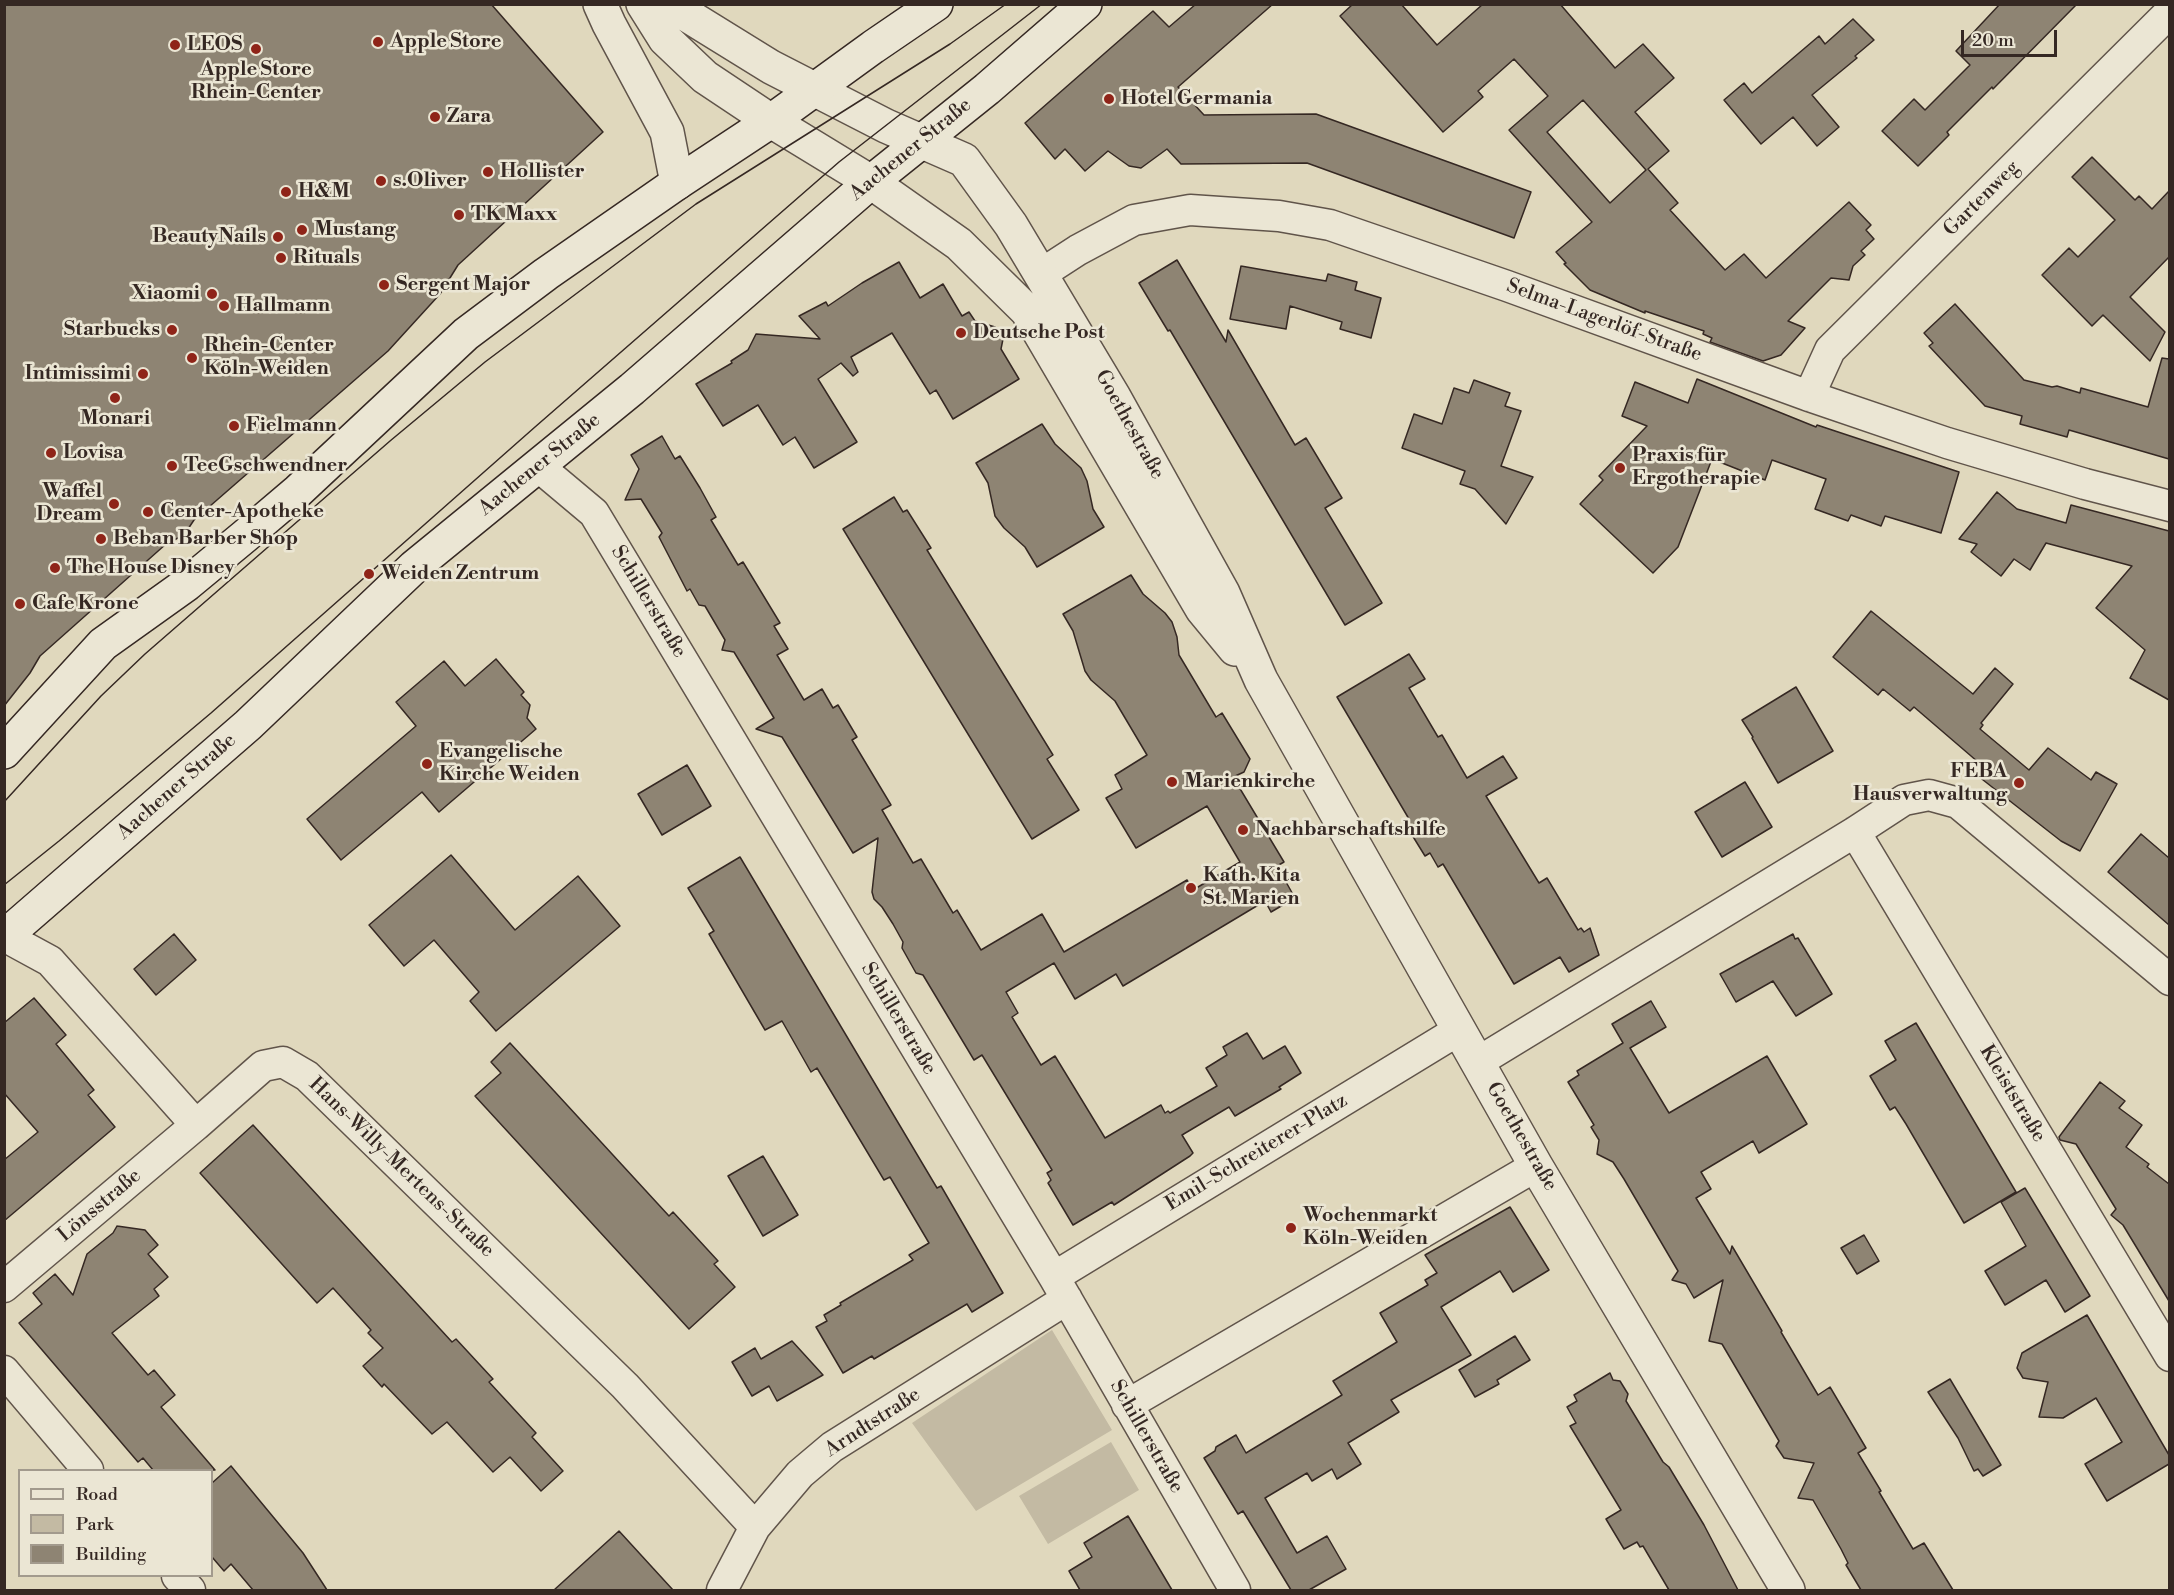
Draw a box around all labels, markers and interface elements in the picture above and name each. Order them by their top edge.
scale bar [1964,18,2060,56]
text: 20 m [1972,29,2014,52]
place label: Apple Store [390,30,502,54]
place label: LEOS [187,33,242,57]
marker: Apple Store [371,35,385,49]
marker: LEOS [168,38,182,52]
marker: Apple Store Rhein-Center [249,42,263,56]
place label: Apple Store Rhein-Center [191,58,321,105]
place label: Hotel Germania [1121,87,1272,111]
marker: Hotel Germania [1102,92,1116,106]
street label: Aachener Straße [845,94,977,206]
place label: Zara [447,105,491,129]
marker: Zara [428,110,442,124]
street label: Gartenweg [1939,156,2025,242]
place label: Hollister [500,160,585,184]
marker: Hollister [481,165,495,179]
place label: s.Oliver [393,169,467,193]
marker: s.Oliver [374,174,388,188]
place label: H&M [298,180,350,204]
marker: H&M [279,185,293,199]
place label: TK Maxx [471,203,557,227]
marker: TK Maxx [452,208,466,222]
place label: Mustang [314,218,396,242]
marker: Mustang [295,223,309,237]
place label: BeautyNails [152,225,266,249]
marker: BeautyNails [271,230,285,244]
place label: Rituals [293,246,359,270]
marker: Rituals [274,251,288,265]
place label: Sergent Major [396,273,530,297]
street label: Selma-Lagerlöf-Straße [1503,275,1705,367]
marker: Sergent Major [377,278,391,292]
place label: Xiaomi [132,282,200,306]
marker: Xiaomi [205,287,219,301]
place label: Hallmann [236,294,330,318]
marker: Hallmann [217,299,231,313]
place label: Starbucks [64,318,160,342]
place label: Deutsche Post [973,321,1105,345]
marker: Starbucks [165,323,179,337]
marker: Deutsche Post [954,326,968,340]
place label: Rhein-Center Köln-Weiden [204,334,334,381]
marker: Rhein-Center Köln-Weiden [185,351,199,365]
place label: Intimissimi [25,362,131,386]
street label: Goethestraße [1089,366,1169,484]
marker: Intimissimi [136,367,150,381]
marker: Monari [108,391,122,405]
place label: Monari [80,407,150,431]
street label: Aachener Straße [474,409,606,521]
place label: Fielmann [246,414,337,438]
marker: Fielmann [227,419,241,433]
place label: Lovisa [63,441,124,465]
place label: Praxis für Ergotherapie [1632,444,1760,491]
marker: Lovisa [44,446,58,460]
place label: TeeGschwendner [184,454,347,478]
marker: TeeGschwendner [165,459,179,473]
marker: Praxis für Ergotherapie [1613,461,1627,475]
place label: Waffel Dream [36,480,102,527]
marker: Waffel Dream [107,497,121,511]
place label: Center-Apotheke [160,500,324,524]
marker: Center-Apotheke [141,505,155,519]
place label: Beban Barber Shop [113,527,298,551]
marker: Beban Barber Shop [94,532,108,546]
street label: Schillerstraße [605,542,691,662]
place label: The House Disney [67,556,235,580]
marker: The House Disney [48,561,62,575]
place label: Weiden Zentrum [381,562,539,586]
marker: Weiden Zentrum [362,567,376,581]
place label: Cafe Krone [32,592,139,616]
marker: Cafe Krone [13,597,27,611]
street label: Aachener Straße [113,729,241,845]
place label: Evangelische Kirche Weiden [439,740,580,787]
marker: Evangelische Kirche Weiden [420,757,434,771]
place label: FEBA Hausverwaltung [1853,760,2007,807]
place label: Marienkirche [1184,770,1315,794]
marker: Marienkirche [1165,775,1179,789]
marker: FEBA Hausverwaltung [2012,776,2026,790]
place label: Nachbarschaftshilfe [1255,818,1446,842]
marker: Nachbarschaftshilfe [1236,823,1250,837]
place label: Kath. Kita St. Marien [1203,864,1300,911]
marker: Kath. Kita St. Marien [1184,881,1198,895]
street label: Schillerstraße [855,959,941,1079]
street label: Kleiststraße [1974,1041,2050,1147]
street label: Hans-Willy-Mertens-Straße [303,1073,499,1263]
street label: Goethestraße [1480,1078,1562,1196]
street label: Emil-Schreiterer-Platz [1162,1089,1352,1217]
street label: Lönsstraße [54,1164,146,1248]
place label: Wochenmarkt Köln-Weiden [1303,1204,1437,1251]
marker: Wochenmarkt Köln-Weiden [1284,1221,1298,1235]
street label: Schillerstraße [1104,1376,1188,1498]
street label: Arndtstraße [821,1383,925,1463]
legend [18,1469,213,1577]
text: Road [76,1483,118,1506]
text: Park [76,1513,113,1536]
text: Building [76,1543,146,1566]

